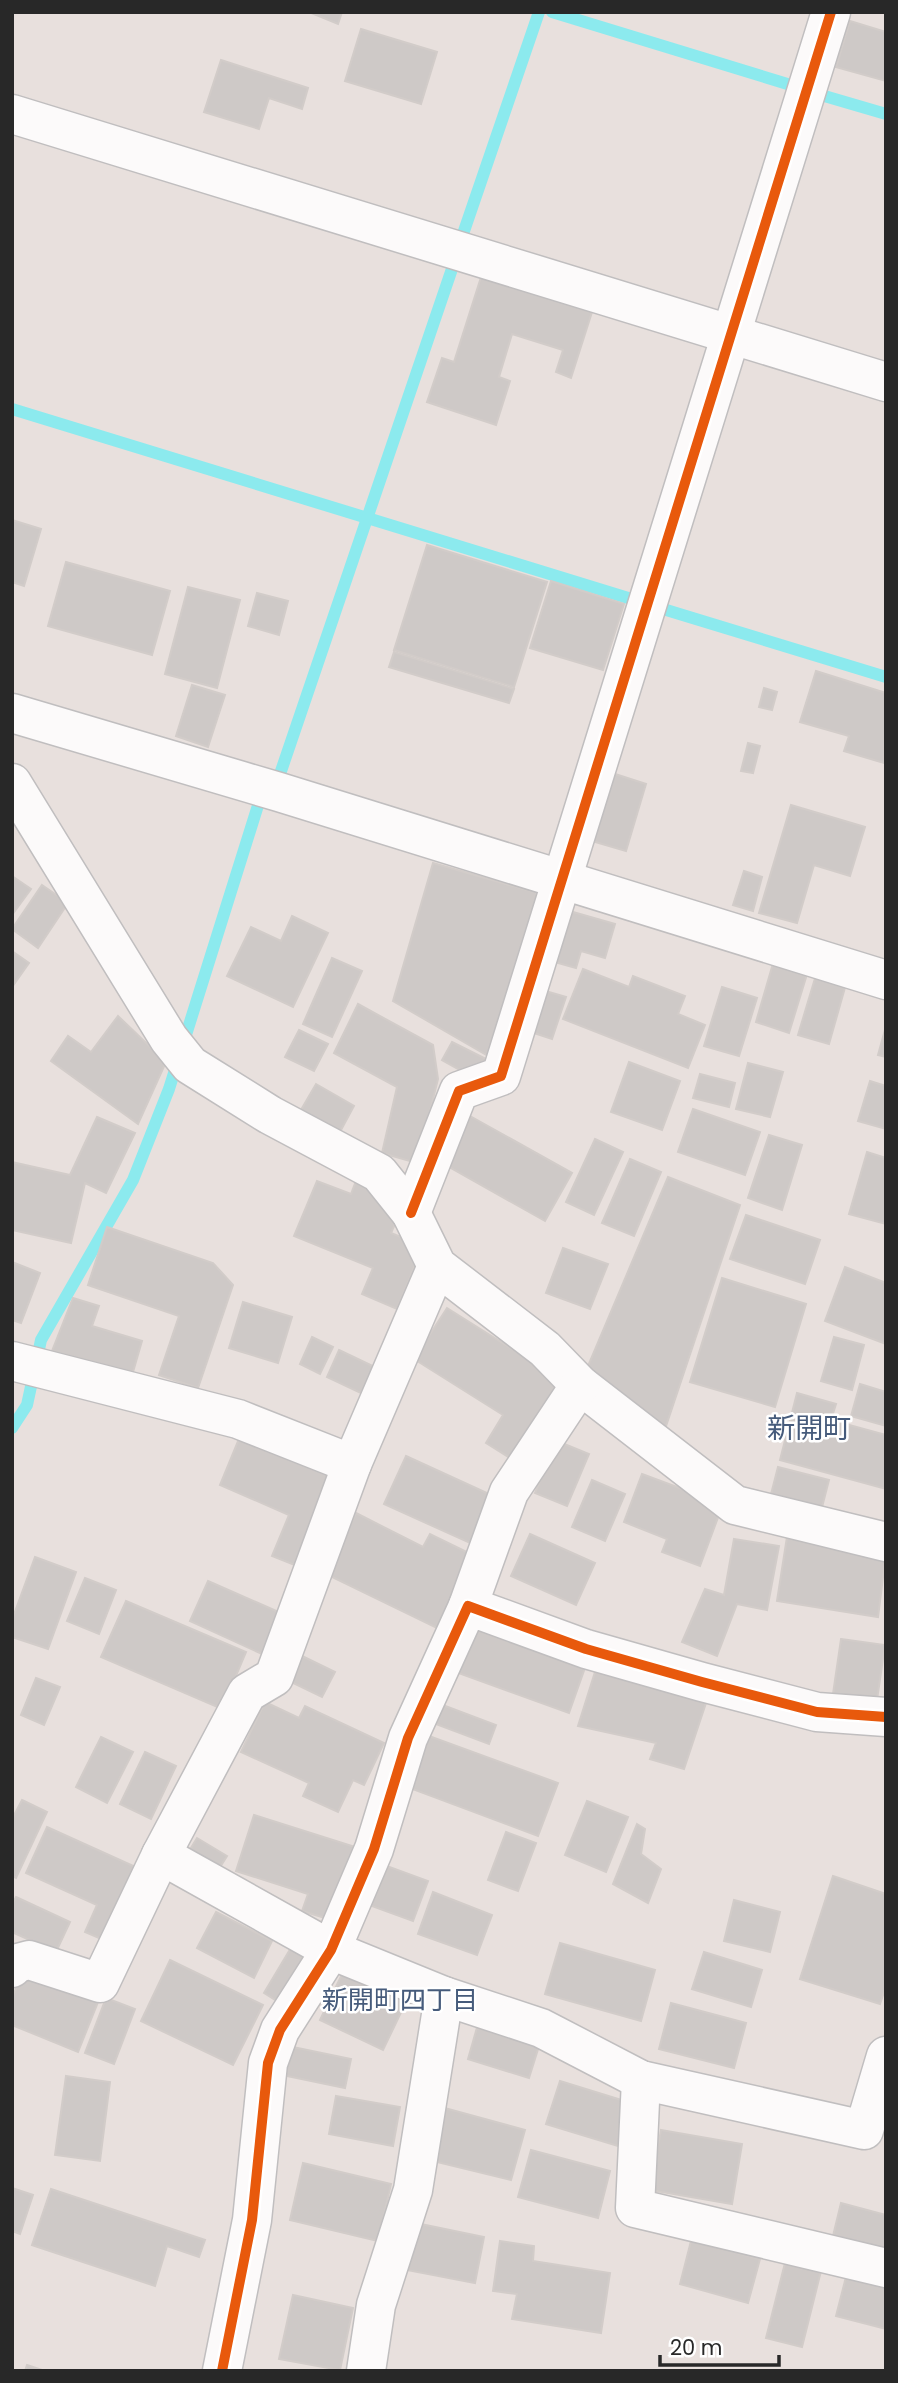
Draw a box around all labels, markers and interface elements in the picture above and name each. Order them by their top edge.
district label: 新開町 [767,1409,851,1448]
district label: 新開町四丁目 [322,1982,478,2018]
scale bar [660,2324,779,2368]
text: 20 m [670,2333,723,2362]

